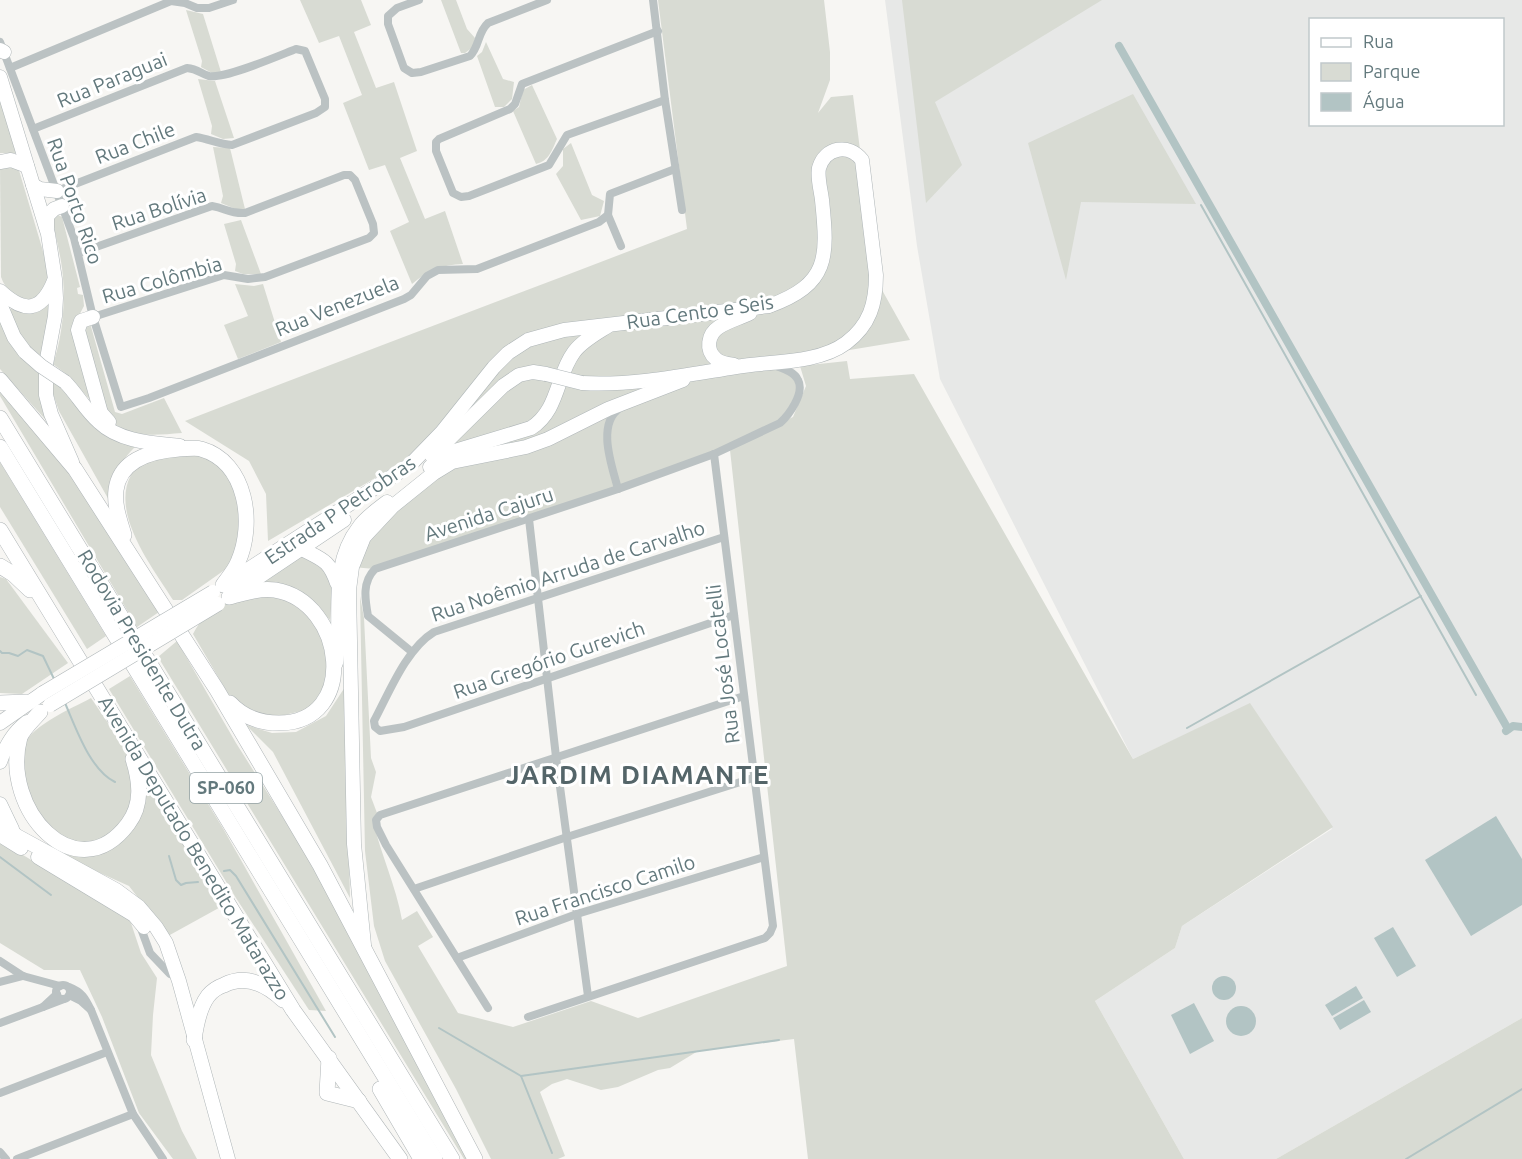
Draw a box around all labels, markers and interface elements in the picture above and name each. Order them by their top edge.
legend [1309,18,1504,126]
text: Rua [1363,31,1394,51]
street label: Rua Paraguai [53,47,170,112]
text: Parque [1363,61,1420,81]
text: Água [1363,90,1405,111]
street label: Rua Chile [92,117,178,168]
street label: Rua Porto Rico [43,135,108,267]
street label: Rua Bolívia [109,182,209,235]
street label: Rua Colômbia [99,251,225,308]
street label: Rua Venezuela [272,270,402,341]
street label: Rua Cento e Seis [625,290,775,333]
street label: Estrada P Petrobras [260,451,419,569]
street label: Avenida Cajuru [421,482,556,545]
street label: Rua Noêmio Arruda de Carvalho [428,515,708,626]
street label: Rodovia Presidente Dutra [73,545,211,754]
street label: Rua José Locatelli [701,583,744,745]
street label: Rua Gregório Gurevich [450,616,648,703]
street label: Avenida Deputado Benedito Matarazzo [94,691,295,1004]
district label: JARDIM DIAMANTE [506,760,770,789]
road number: SP-060 [190,773,262,803]
street label: Rua Francisco Camilo [512,850,698,930]

